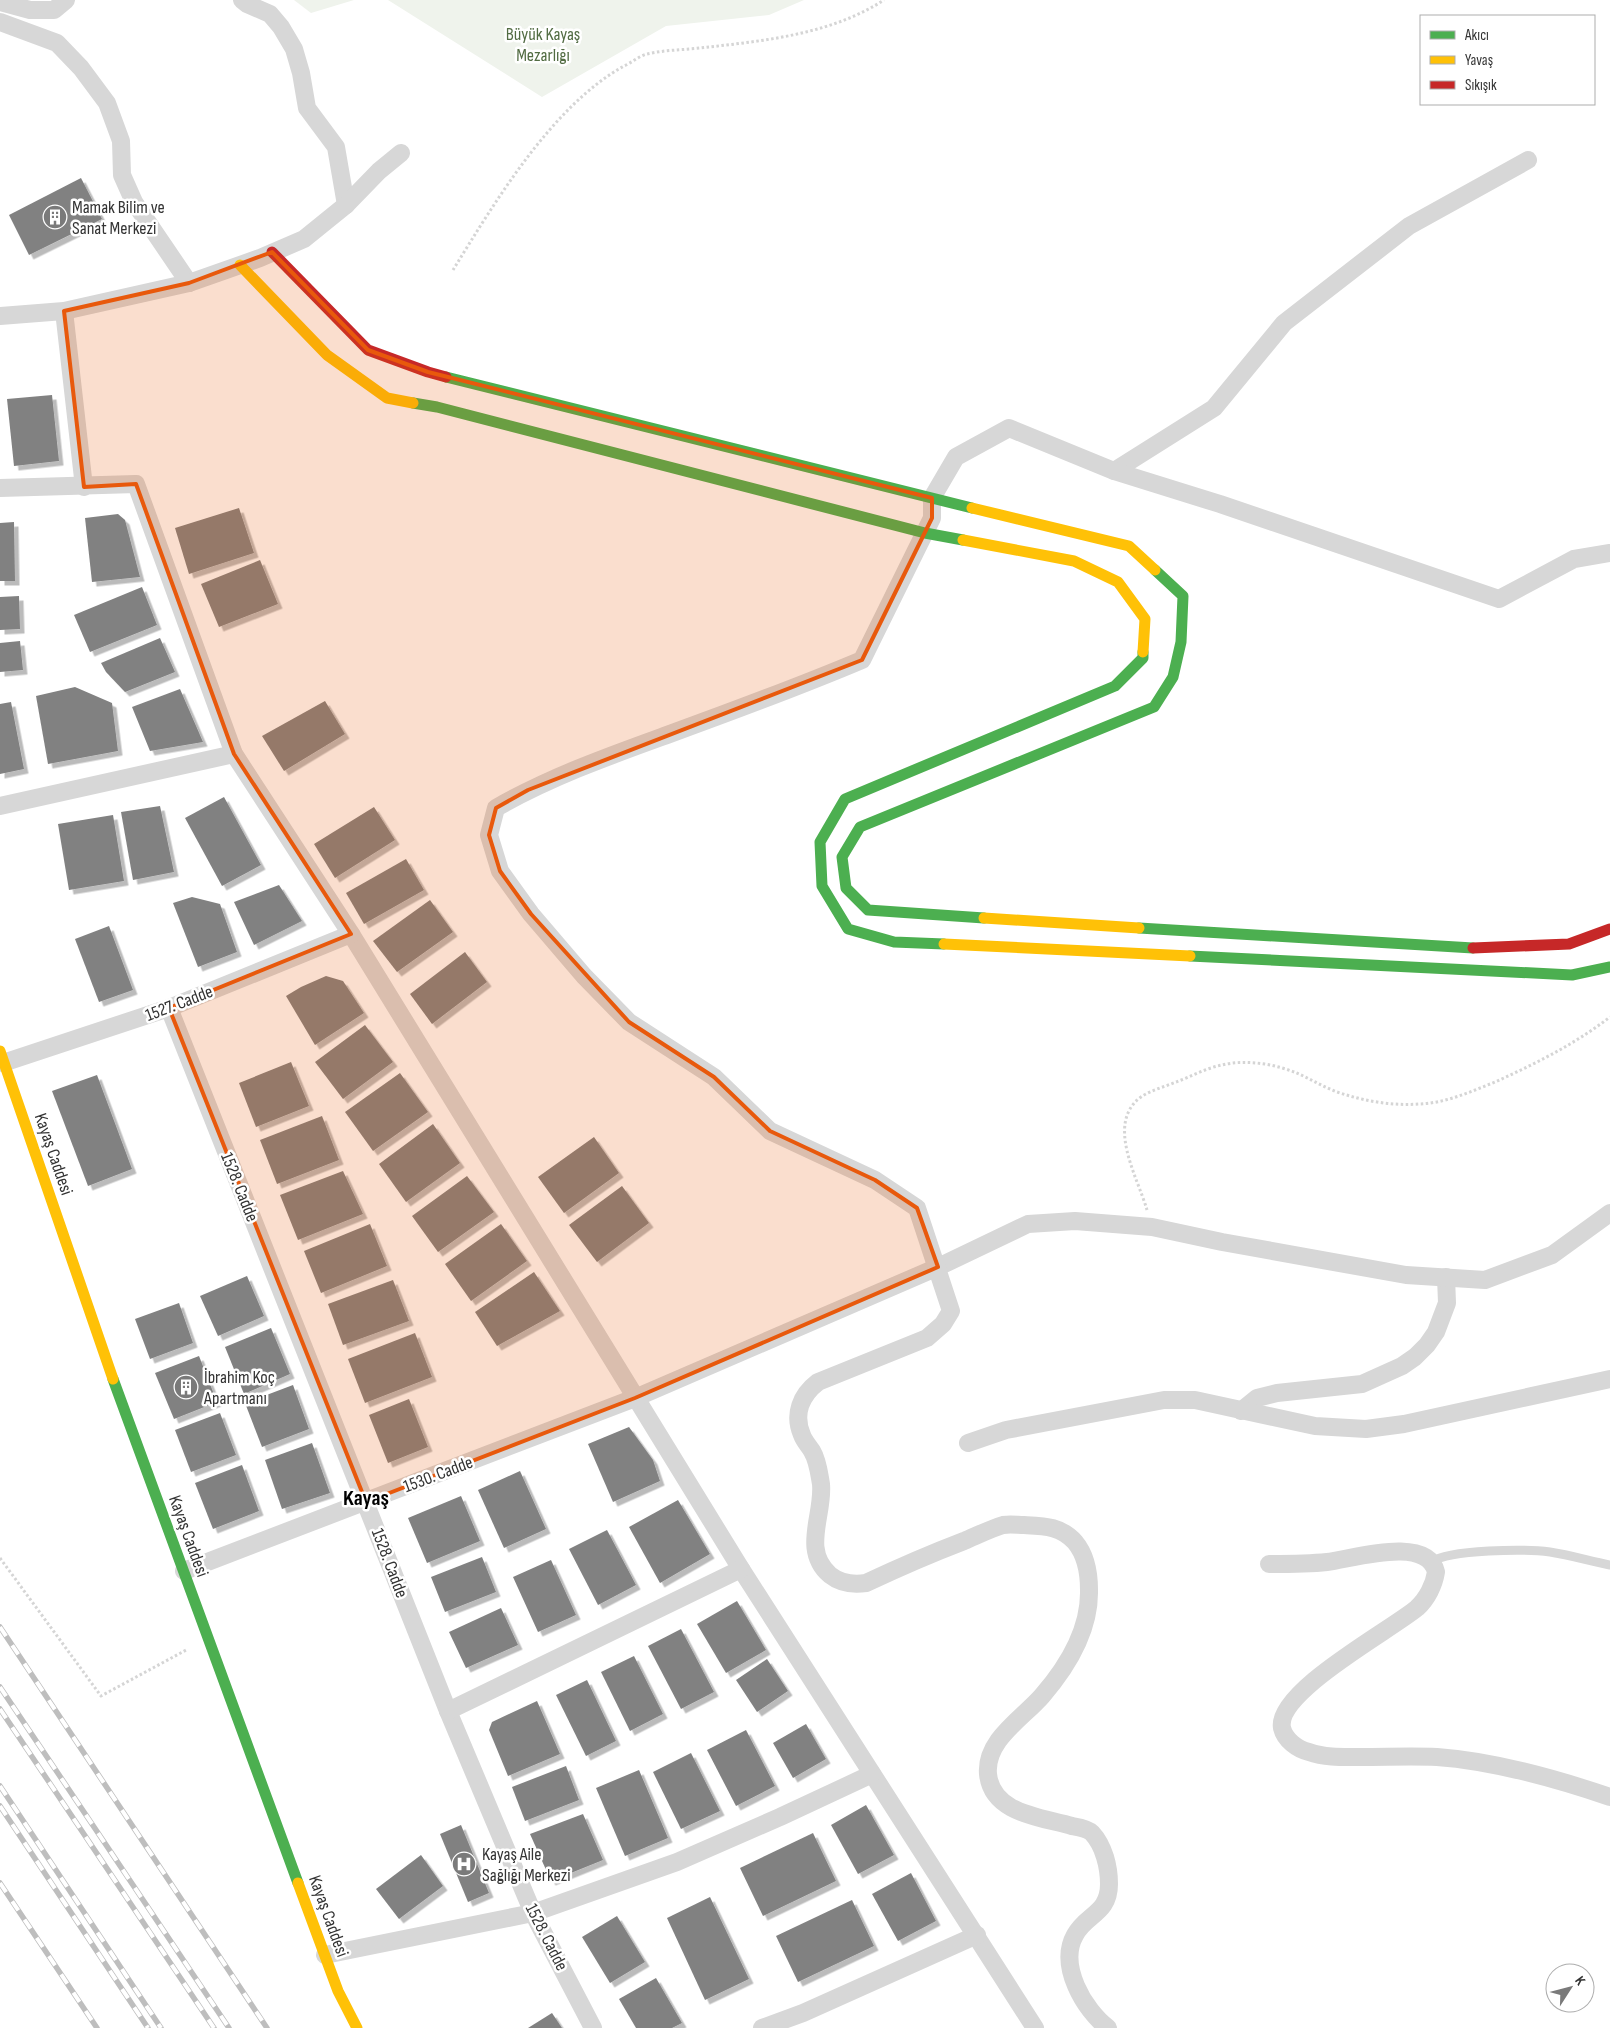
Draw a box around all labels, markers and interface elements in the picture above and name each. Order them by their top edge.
legend [1420,15,1595,105]
park label: Büyük Kayaş Mezarlığı [506,24,580,66]
text: Akıcı [1464,26,1489,45]
text: Yavaş [1465,51,1493,70]
text: Sıkışık [1465,76,1497,95]
place label: Mamak Bilim ve Sanat Merkezi [72,197,165,239]
building icon: Mamak Bilim ve Sanat Merkezi [42,204,68,230]
street label: 1527. Cadde [143,981,216,1026]
street label: Kayaş Caddesi [30,1110,77,1198]
street label: 1528. Cadde [216,1150,263,1225]
place label: İbrahim Koç Apartmanı [203,1367,275,1409]
building icon: İbrahim Koç Apartmanı [173,1374,199,1400]
street label: 1530. Cadde [401,1452,476,1497]
district label: Kayaş [343,1485,389,1512]
street label: Kayaş Caddesi [164,1493,213,1580]
street label: 1528. Cadde [367,1526,412,1601]
place label: Kayaş Aile Sağlığı Merkezi [482,1844,571,1886]
hospital icon: Kayaş Aile Sağlığı Merkezi [451,1851,477,1877]
street label: Kayaş Caddesi [304,1873,353,1960]
street label: 1528. Cadde [521,1900,572,1974]
north arrow [1545,1963,1595,2013]
text: K [1571,1973,1589,1989]

